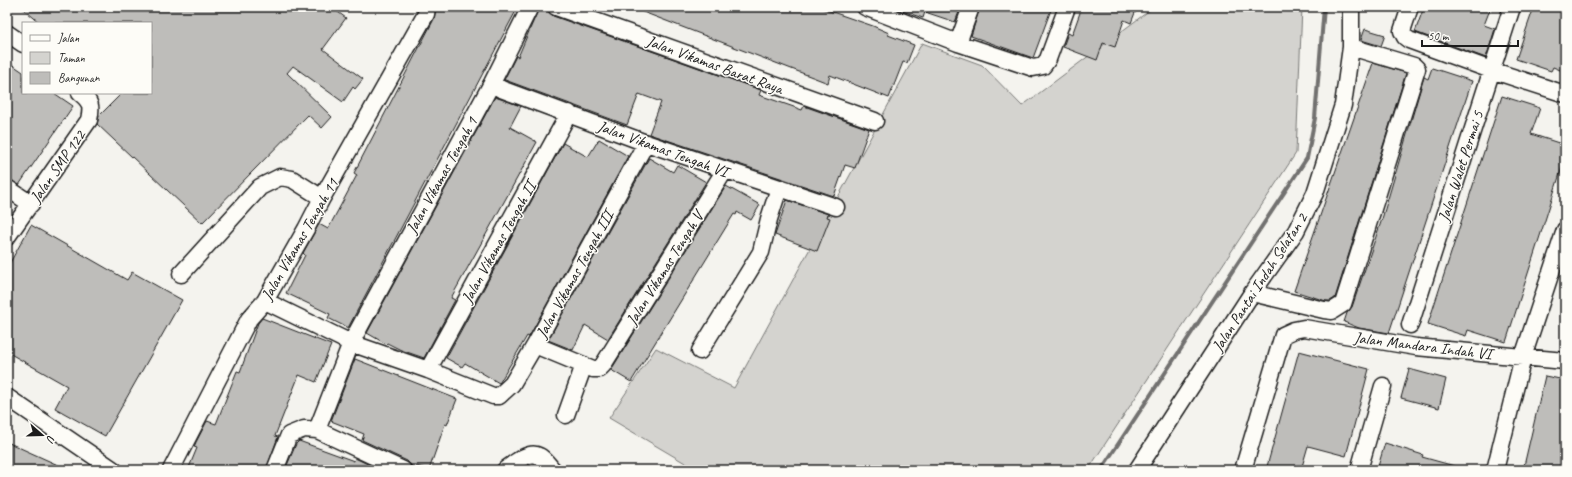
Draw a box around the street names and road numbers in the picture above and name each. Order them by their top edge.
street label: Jalan Vikamas Barat Raya [643,31,787,99]
street label: Jalan Walet Permai 5 [1433,108,1488,225]
street label: Jalan Vikamas Tengah 1 [401,113,483,238]
street label: Jalan Vikamas Tengah VI [594,116,734,183]
street label: Jalan SMP 122 [25,125,91,207]
street label: Jalan Vikamas Tengah 11 [256,174,343,305]
street label: Jalan Vikamas Tengah II [457,175,542,308]
street label: Jalan Vikamas Tengah III [531,204,620,342]
street label: Jalan Vikamas Tengah V [621,205,710,330]
street label: Jalan Pantai Indah Selatan 2 [1207,208,1313,356]
street label: Jalan Mandara Indah VI [1352,328,1496,365]

